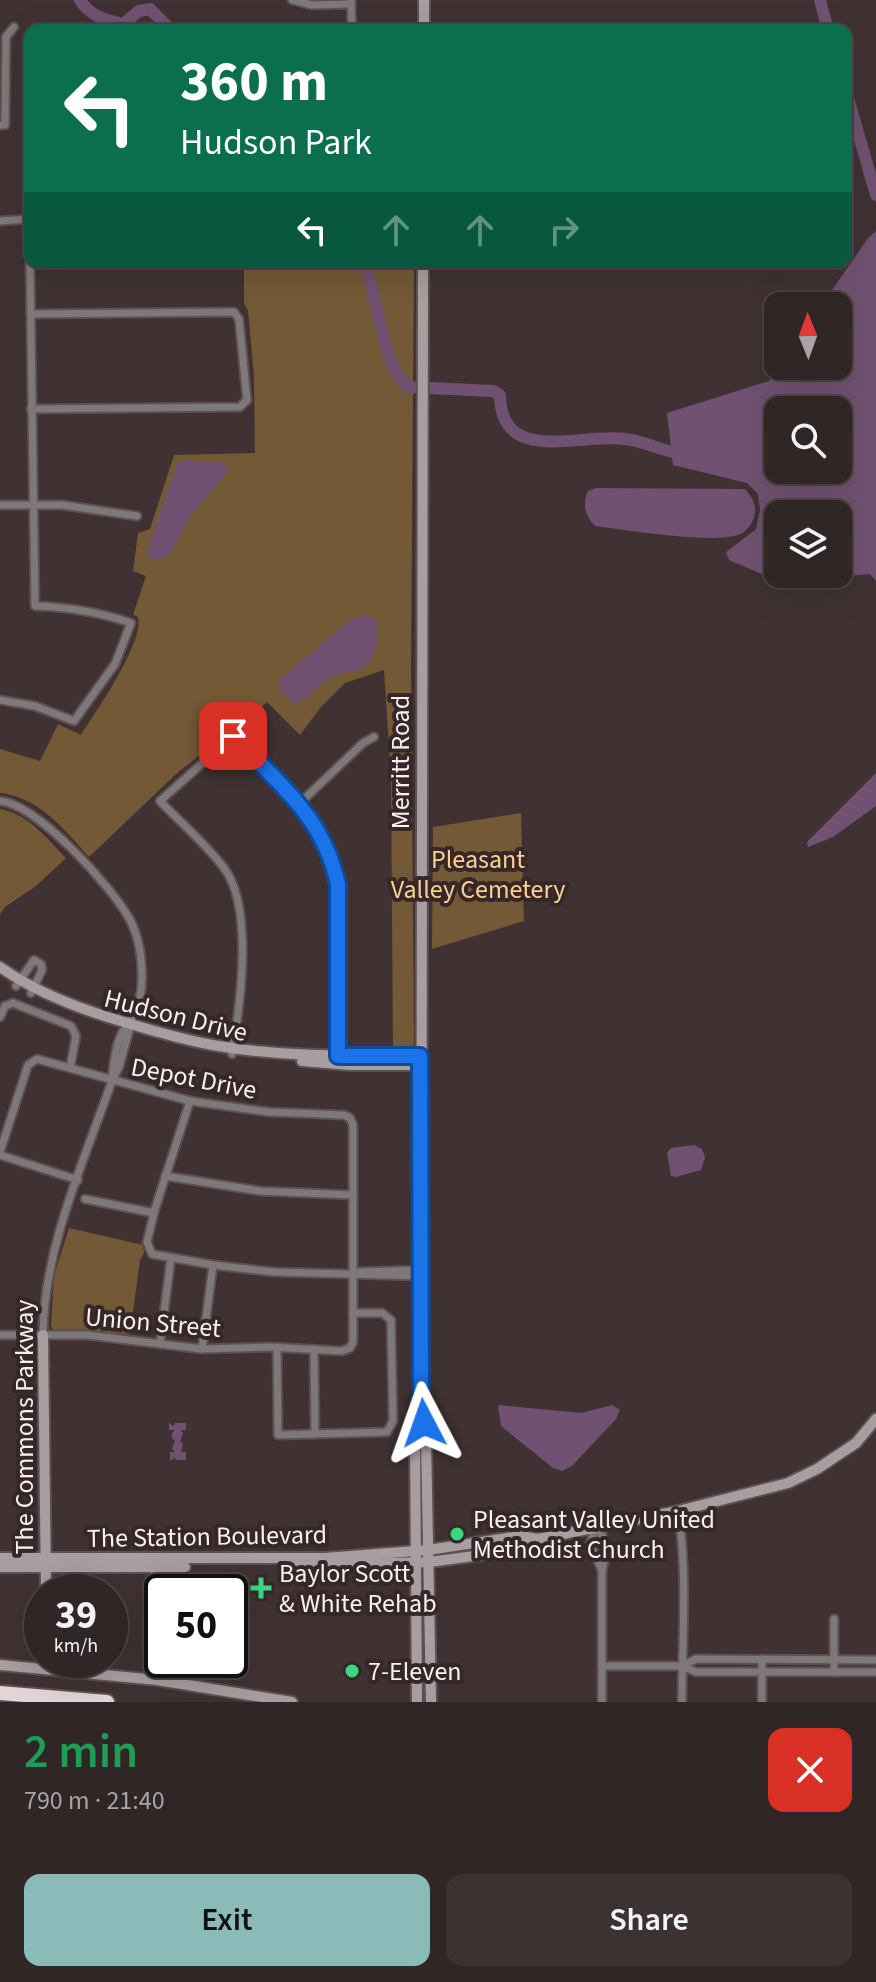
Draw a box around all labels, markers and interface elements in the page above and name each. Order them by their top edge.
text: 360 m [180,43,328,122]
icon: left [48,56,152,160]
text: Hudson Park [180,117,372,168]
icon: left [290,208,334,252]
icon: ahead [374,208,418,252]
icon: ahead [458,208,502,252]
icon: right [542,208,586,252]
north arrow [764,292,852,380]
map controls [764,292,852,588]
button: search [764,396,852,484]
button: layers [764,500,852,588]
street label: Merritt Road [382,695,419,829]
pin [199,702,267,770]
icon: arrive [211,714,255,758]
park label: Pleasant Valley Cemetery [391,841,565,908]
street label: Hudson Drive [100,980,251,1051]
street label: Depot Drive [128,1048,260,1109]
street label: Union Street [84,1298,223,1347]
street label: The Commons Parkway [6,1300,43,1554]
position arrow [382,1381,466,1465]
place label: Pleasant Valley United Methodist Church [473,1501,715,1568]
street label: The Station Boulevard [87,1516,327,1557]
marker: Pleasant Valley United Methodist Church [448,1525,466,1543]
place label: Baylor Scott & White Rehab [279,1555,437,1622]
speed limit sign: 50 [144,1574,248,1678]
marker: Baylor Scott & White Rehab [250,1577,272,1599]
text: 39 [55,1587,97,1644]
text: km/h [54,1632,98,1660]
place label: 7-Eleven [368,1653,462,1690]
marker: 7-Eleven [343,1662,361,1680]
text: 2 min [24,1718,138,1786]
button: close [768,1728,852,1812]
text: 790 m · 21:40 [24,1782,165,1819]
button: Exit [24,1874,430,1966]
button: Share [446,1874,852,1966]

